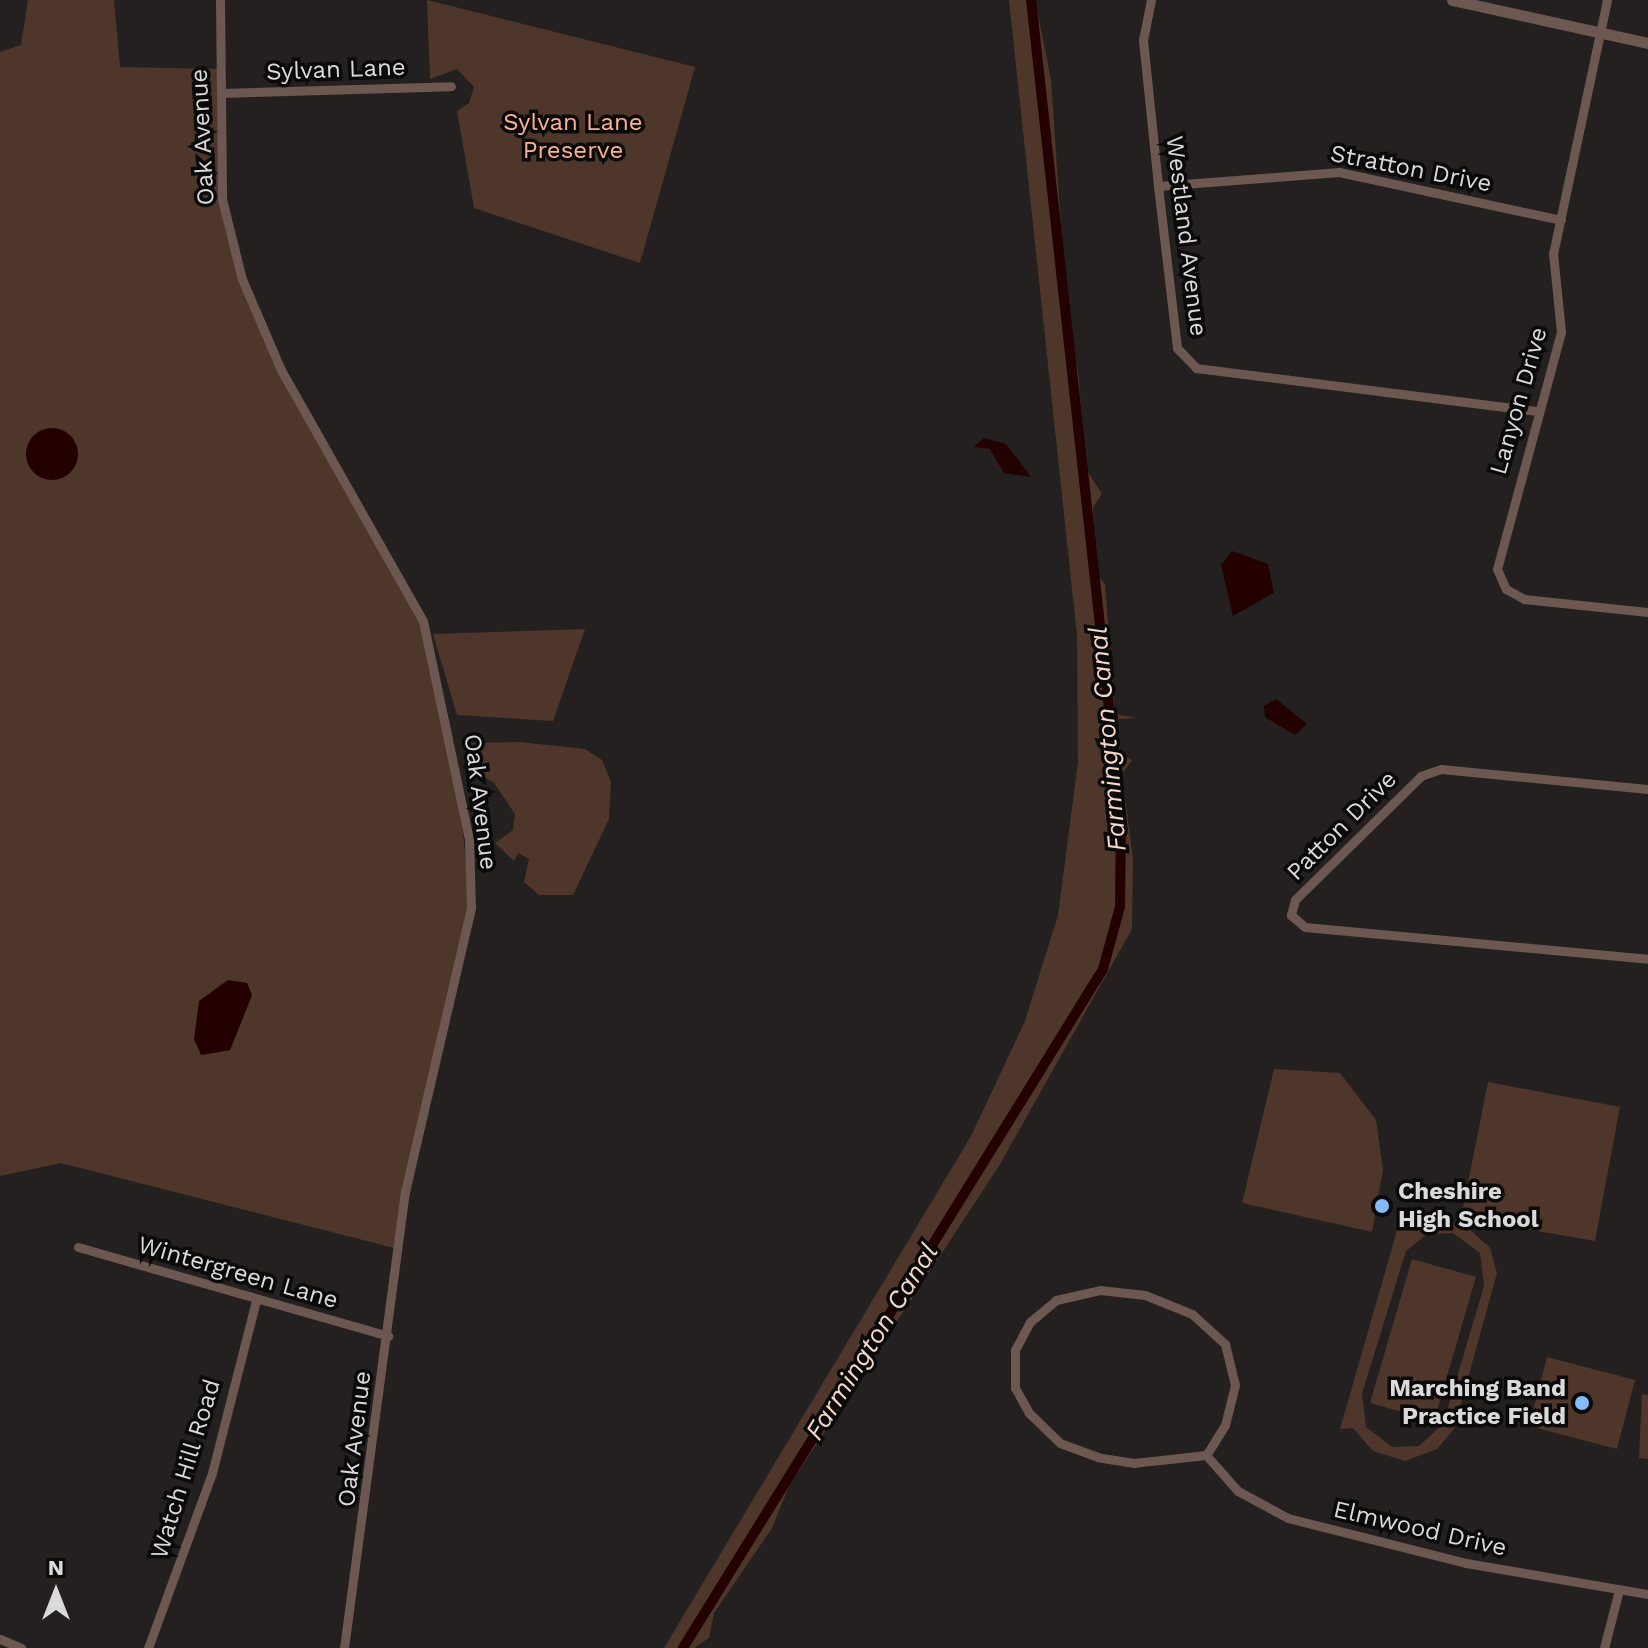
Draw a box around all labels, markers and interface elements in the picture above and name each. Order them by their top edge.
street label: Sylvan Lane [266,53,406,87]
street label: Oak Avenue [185,67,221,207]
park label: Sylvan Lane Preserve [503,109,643,165]
street label: Westland Avenue [1159,134,1213,338]
street label: Stratton Drive [1328,139,1494,199]
street label: Lanyon Drive [1484,324,1554,478]
water label: Farmington Canal [1083,625,1133,853]
street label: Oak Avenue [457,732,503,872]
street label: Patton Drive [1281,765,1403,887]
place label: Cheshire High School [1398,1178,1539,1234]
marker: Cheshire High School [1373,1197,1391,1215]
street label: Wintergreen Lane [135,1231,341,1315]
water label: Farmington Canal [799,1238,945,1446]
street label: Oak Avenue [332,1369,378,1509]
street label: Watch Hill Road [145,1375,227,1563]
place label: Marching Band Practice Field [1389,1375,1566,1431]
marker: Marching Band Practice Field [1573,1394,1591,1412]
street label: Elmwood Drive [1331,1495,1509,1563]
north arrow [16,1552,96,1632]
text: N [48,1555,64,1580]

